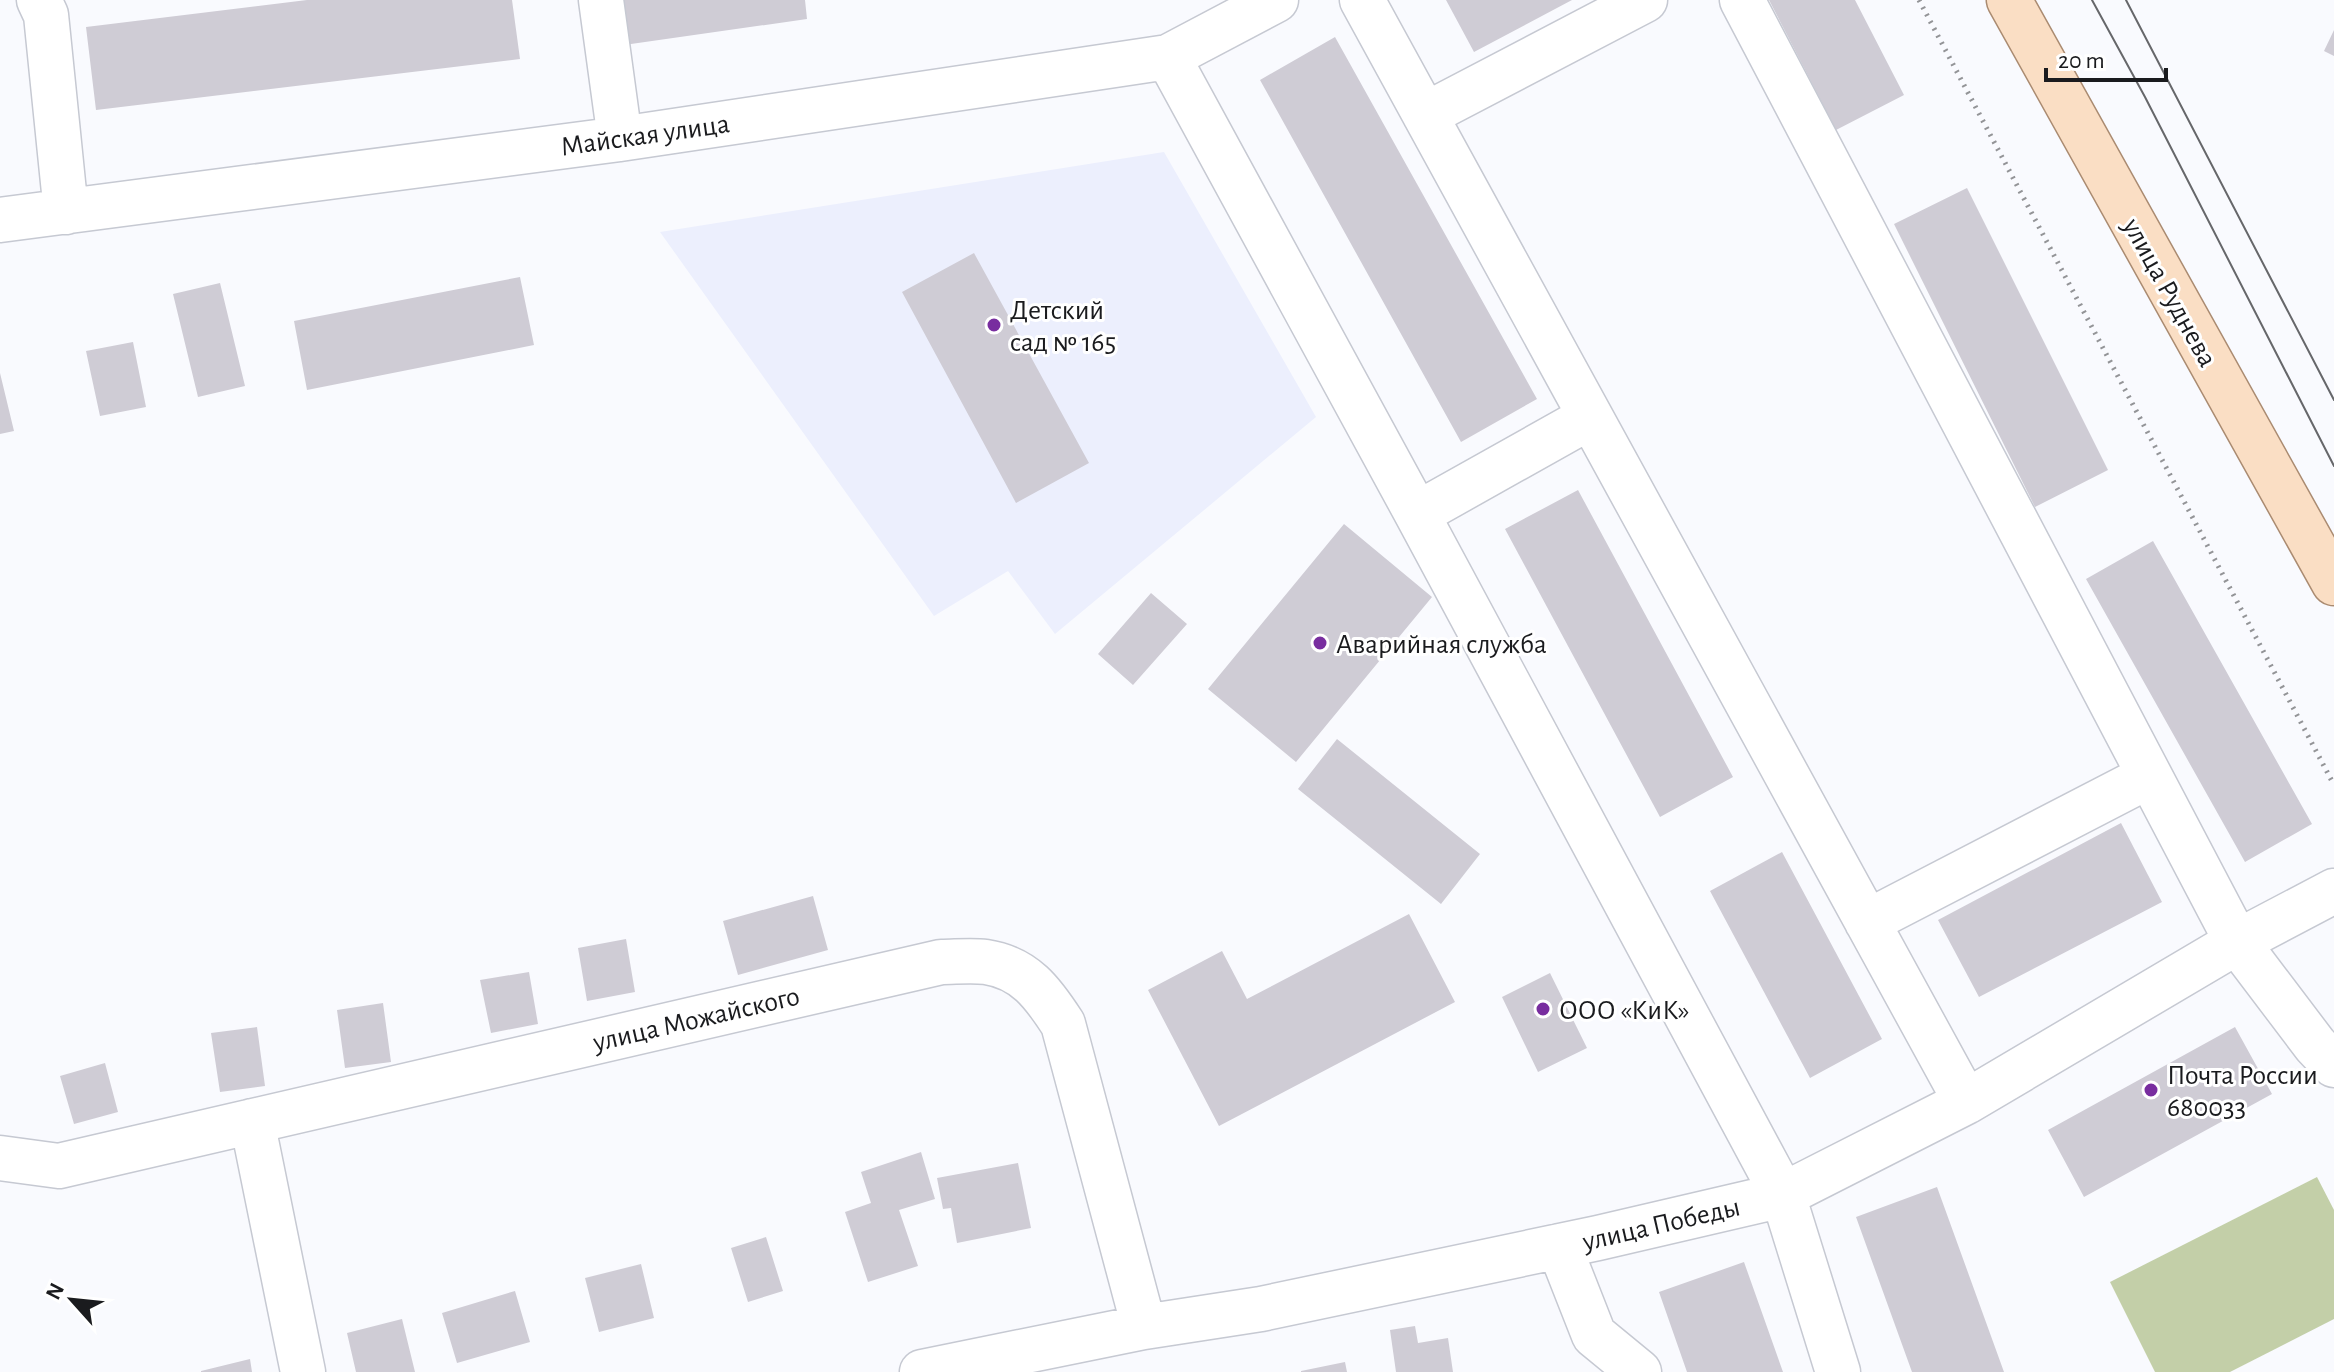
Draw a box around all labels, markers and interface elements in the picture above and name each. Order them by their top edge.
scale bar [2046,32,2166,82]
text: 20 m [2058,49,2105,73]
street label: Майская улица [559,110,732,162]
street label: улица Руднева [2117,213,2222,372]
place label: Детский сад № 165 [1010,297,1116,357]
marker: Детский сад № 165 [985,316,1003,334]
place label: Аварийная служба [1336,631,1547,659]
marker: Аварийная служба [1311,634,1329,652]
street label: улица Можайского [590,983,802,1058]
place label: ООО «КиК» [1559,997,1690,1025]
marker: ООО «КиК» [1534,1000,1552,1018]
place label: Почта России 680033 [2167,1062,2318,1122]
marker: Почта России 680033 [2142,1081,2160,1099]
street label: улица Победы [1579,1193,1743,1257]
north arrow [32,1260,112,1340]
text: N [42,1280,68,1303]

